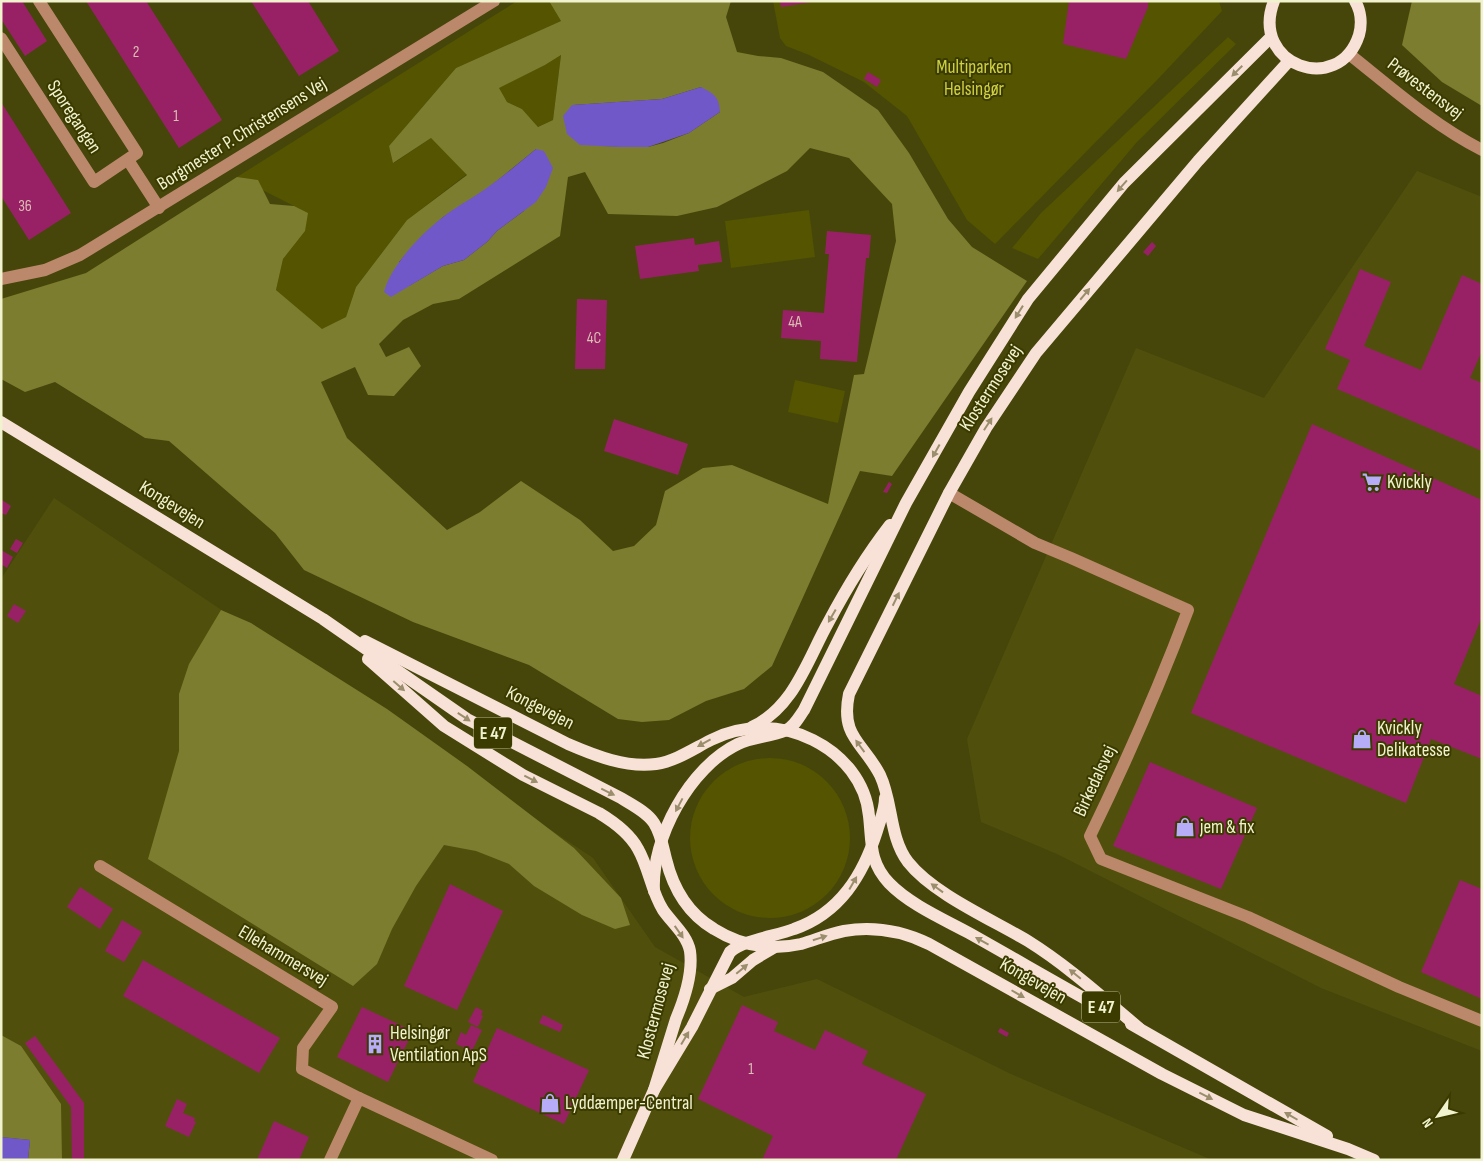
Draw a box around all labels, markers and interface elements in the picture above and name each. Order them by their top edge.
house number: 2 [133,43,139,62]
street label: Prøvestensvej [1383,53,1467,125]
park label: Multiparken Helsingør [936,56,1012,101]
one-way arrow [1231,65,1243,77]
street label: Borgmester P. Christensens Vej [153,73,331,195]
street label: Sporegangen [42,76,106,158]
house number: 1 [173,107,179,126]
one-way arrow [1116,180,1128,192]
house number: 36 [18,197,32,216]
one-way arrow [1080,288,1091,301]
one-way arrow [1015,306,1024,319]
house number: 4A [788,313,802,332]
house number: 4C [587,329,601,348]
street label: Klostermosevej [955,341,1027,435]
one-way arrow [984,418,993,431]
one-way arrow [931,445,940,458]
supermarket icon: Kvickly [1361,471,1383,493]
place label: Kvickly [1387,471,1432,494]
street label: Kongevejen [135,476,209,534]
one-way arrow [892,592,900,606]
one-way arrow [827,610,836,623]
one-way arrow [392,680,404,692]
street label: Kongevejen [502,681,578,735]
one-way arrow [457,712,470,721]
place label: Kvickly Delikatesse [1377,717,1450,762]
road number: E 47 [474,718,512,748]
shop icon: Kvickly Delikatesse [1351,728,1373,750]
one-way arrow [698,739,711,748]
one-way arrow [855,740,866,753]
street label: Birkedalsvej [1069,742,1121,820]
one-way arrow [524,775,538,783]
one-way arrow [600,787,615,796]
one-way arrow [674,798,683,812]
shop icon: jem & fix [1174,816,1196,838]
place label: jem & fix [1199,816,1254,839]
one-way arrow [849,876,857,891]
one-way arrow [930,883,944,893]
street label: Ellehammersvej [234,920,332,992]
one-way arrow [674,925,685,938]
one-way arrow [813,933,828,941]
one-way arrow [975,937,989,945]
street label: Kongevejen [996,953,1070,1009]
street label: Klostermosevej [632,961,680,1061]
one-way arrow [735,964,748,975]
one-way arrow [1069,969,1082,980]
one-way arrow [1011,990,1026,998]
road number: E 47 [1082,992,1120,1022]
place label: Helsingør Ventilation ApS [390,1022,487,1067]
one-way arrow [681,1032,690,1045]
building icon: Helsingør Ventilation ApS [364,1033,386,1055]
house number: 1 [748,1060,754,1079]
north arrow [1413,1091,1463,1141]
shop icon: Lyddæmper-Central [539,1092,561,1114]
place label: Lyddæmper-Central [565,1092,693,1115]
one-way arrow [1198,1092,1213,1100]
one-way arrow [1284,1111,1297,1120]
text: N [1418,1115,1437,1131]

